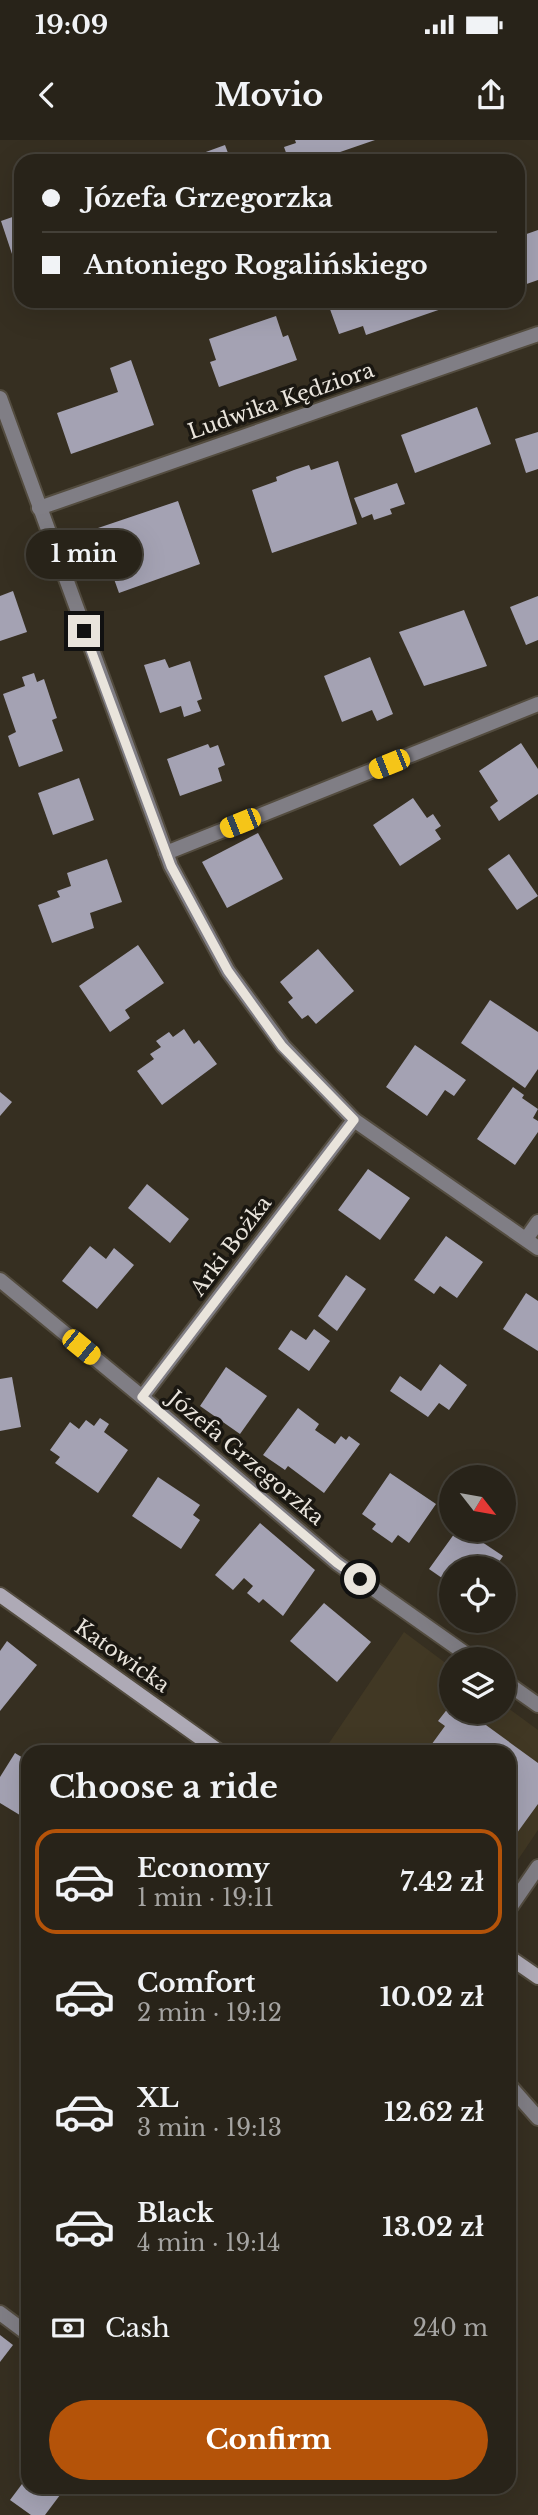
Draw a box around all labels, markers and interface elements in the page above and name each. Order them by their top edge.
text: 19:09 [35,9,108,41]
text: Movio [215,75,323,115]
icon: back [28,76,66,114]
icon: share [472,76,510,114]
text: Józefa Grzegorzka [84,182,333,214]
text: Antoniego Rogalińskiego [84,249,428,281]
street label: Ludwika Kędziora [185,357,378,445]
callout: 1 min [26,530,142,578]
text: 1 min [51,540,117,568]
route end [68,615,100,647]
car [366,746,413,782]
car [217,805,264,841]
street label: Arki Bożka [184,1191,277,1302]
car [59,1326,104,1368]
street label: Józefa Grzegorzka [160,1383,330,1531]
north arrow [439,1465,516,1542]
map controls [439,1465,516,1724]
button: locate [439,1556,516,1633]
route start [344,1563,376,1595]
street label: Katowicka [69,1614,175,1698]
button: layers [439,1647,516,1724]
text: Choose a ride [49,1767,278,1807]
icon: car [53,1850,116,1913]
text: Economy [137,1852,270,1884]
text: 7.42 zł [400,1866,484,1898]
text: 1 min · 19:11 [137,1884,274,1912]
icon: car [53,1965,116,2028]
text: Comfort [137,1967,255,1999]
text: 10.02 zł [380,1981,484,2013]
text: 2 min · 19:12 [137,1999,282,2027]
icon: car [53,2080,116,2143]
text: XL [137,2082,179,2114]
text: 12.62 zł [384,2096,484,2128]
text: 3 min · 19:13 [137,2114,282,2142]
icon: car [53,2195,116,2258]
text: Black [137,2197,214,2229]
text: 13.02 zł [382,2211,484,2243]
text: 4 min · 19:14 [137,2229,281,2257]
icon: cash [49,2309,87,2347]
text: Cash [105,2312,170,2344]
text: 240 m [413,2314,488,2342]
button: Confirm [49,2400,488,2480]

